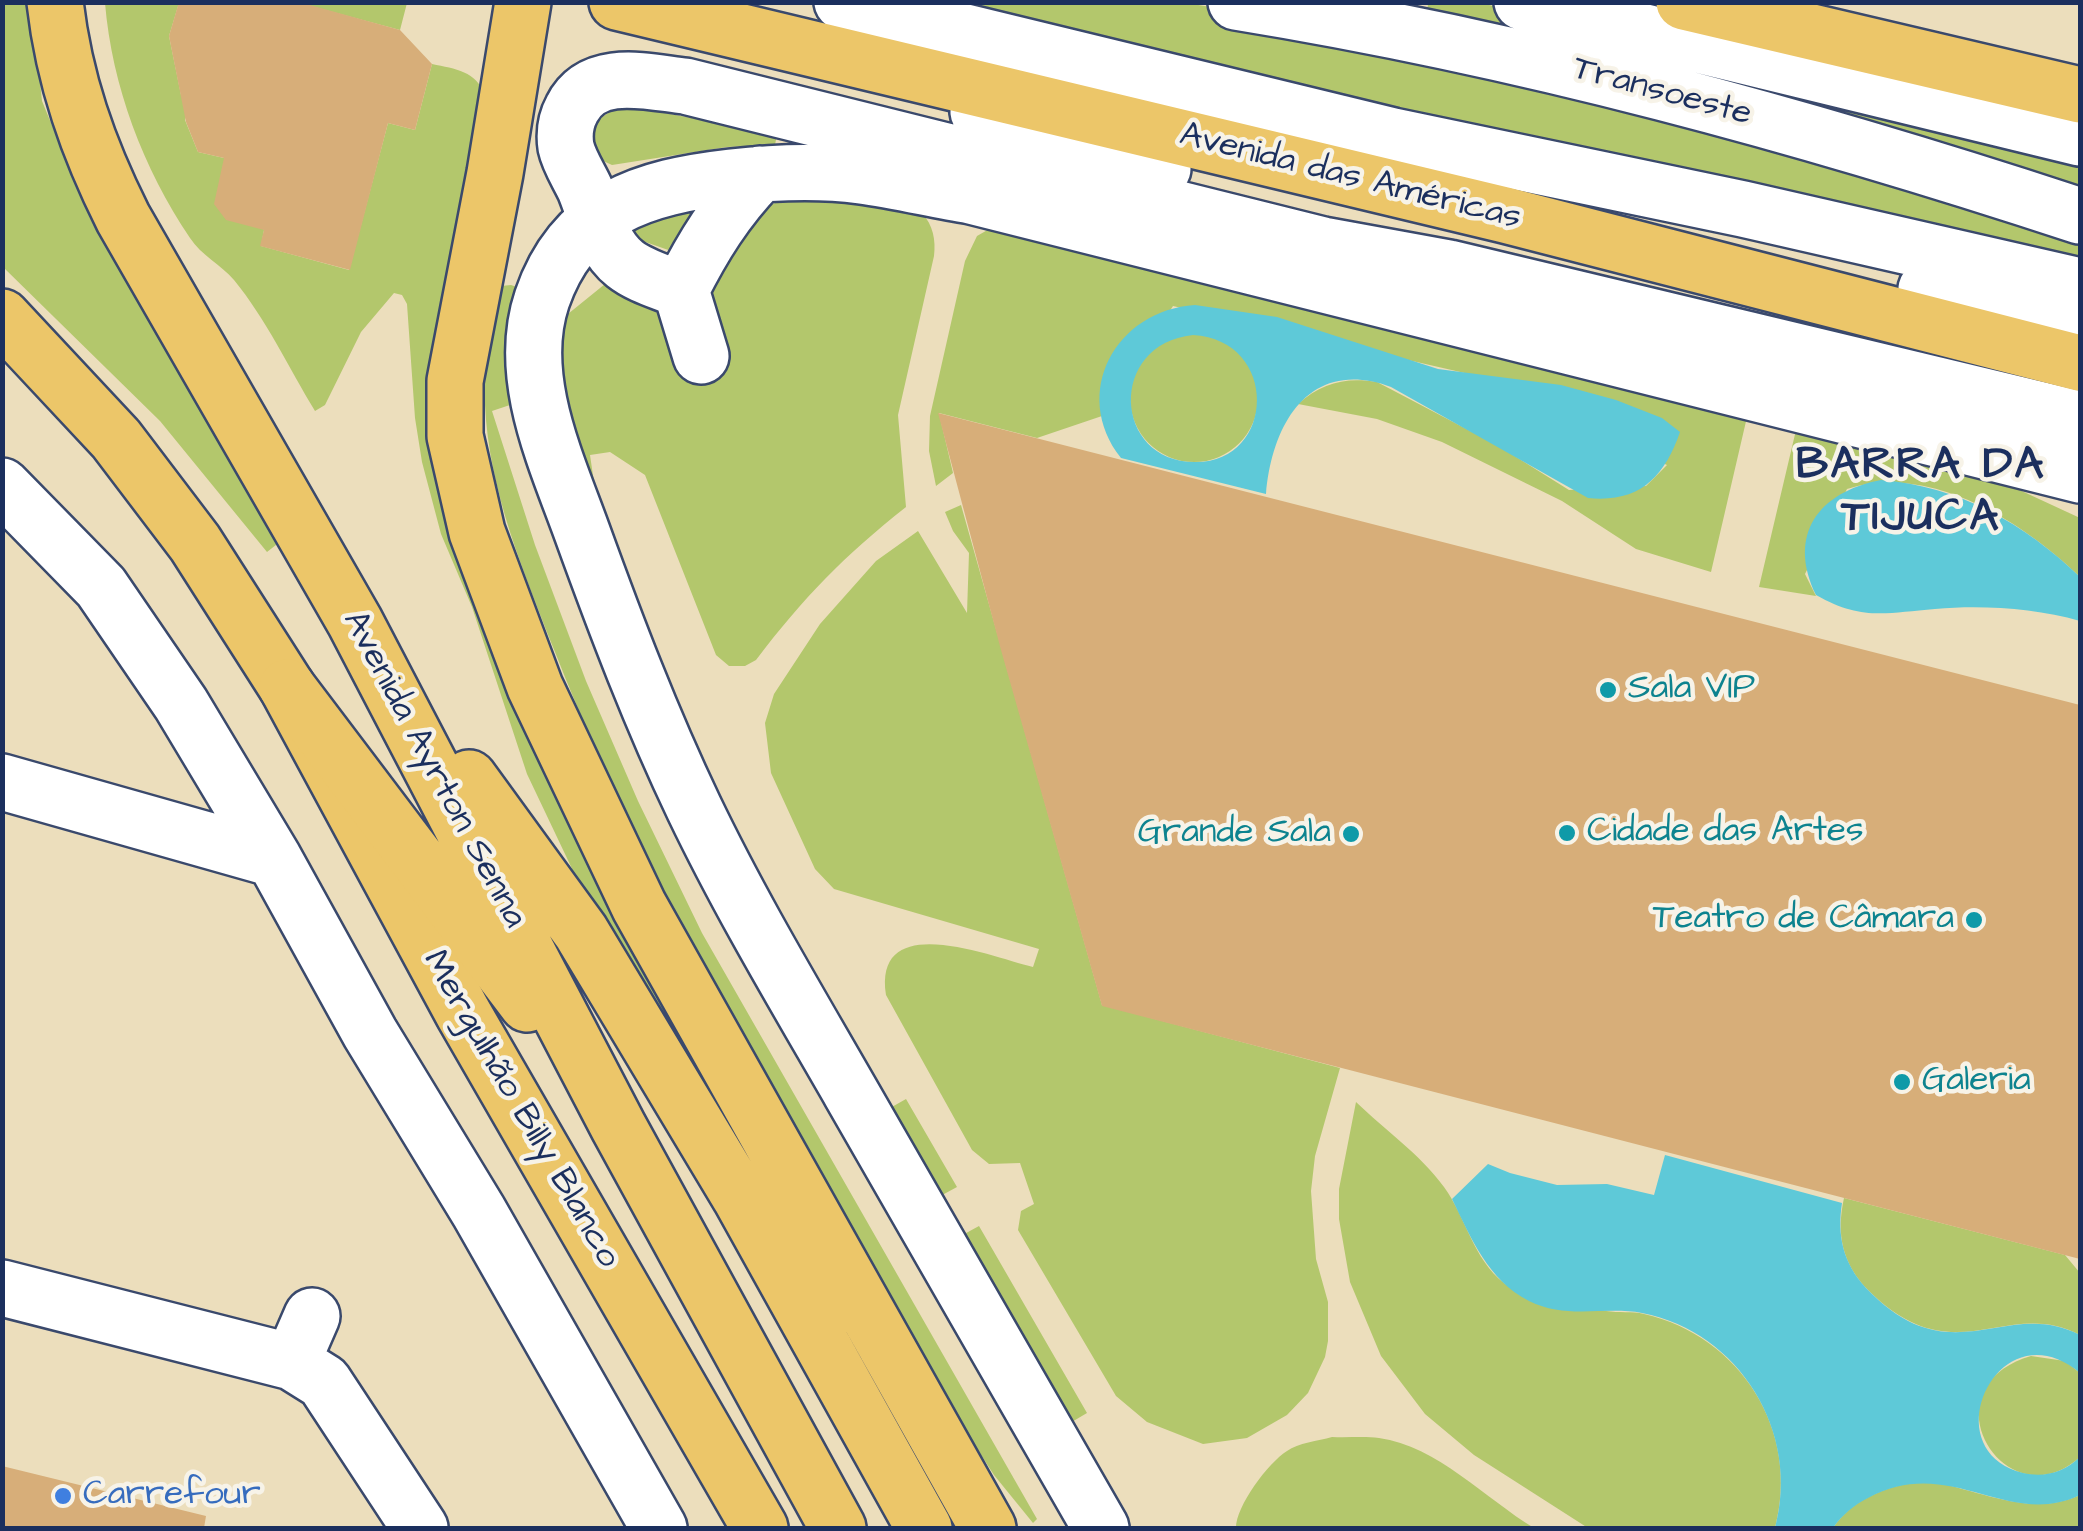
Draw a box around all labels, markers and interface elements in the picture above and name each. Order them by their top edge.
street label: Transoeste [1568,49,1756,137]
street label: Avenida das Américas [1175,115,1525,241]
district label: BARRA DA TIJUCA [1796,441,2046,547]
street label: Avenida Ayrton Senna [332,604,534,936]
place label: Sala VIP [1628,669,1755,711]
marker: Sala VIP [1597,679,1619,701]
place label: Cidade das Artes [1587,812,1863,854]
place label: Grande Sala [1138,813,1331,855]
marker: Cidade das Artes [1556,822,1578,844]
marker: Grande Sala [1340,823,1362,845]
place label: Teatro de Câmara [1653,899,1954,941]
marker: Teatro de Câmara [1963,909,1985,931]
street label: Mergulhão Billy Blanco [412,944,628,1276]
place label: Galeria [1922,1061,2031,1103]
marker: Galeria [1891,1071,1913,1093]
place label: Carrefour [83,1475,261,1517]
marker: Carrefour [52,1485,74,1507]

